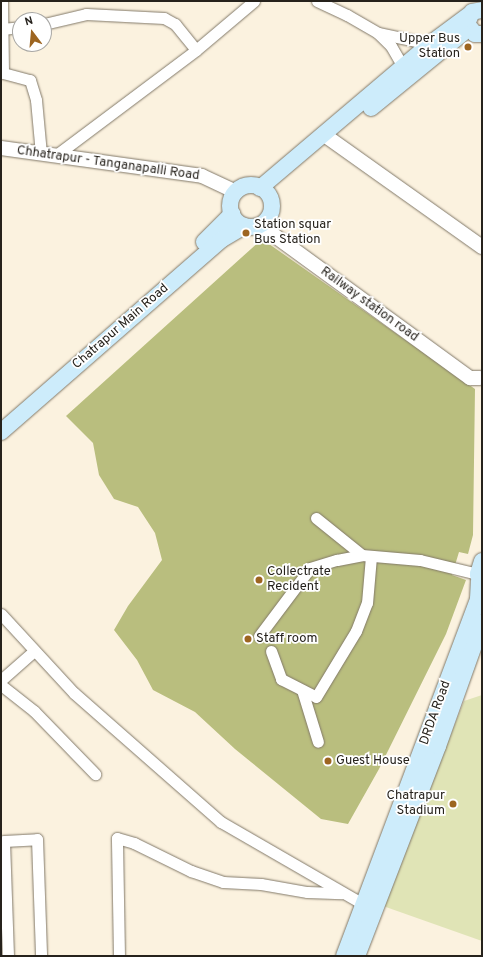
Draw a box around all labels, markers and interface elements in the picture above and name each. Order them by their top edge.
north arrow [12,12,52,52]
text: N [23,14,35,29]
place label: Upper Bus Station [399,32,460,63]
marker: Upper Bus Station [463,42,473,52]
street label: Chhatrapur - Tanganapalli Road [15,143,201,185]
place label: Station squar Bus Station [254,218,331,249]
marker: Station squar Bus Station [241,228,251,238]
street label: Railway station road [317,264,421,346]
street label: Chatrapur Main Road [70,281,172,373]
place label: Collectrate Recident [267,565,331,596]
marker: Collectrate Recident [254,575,264,585]
place label: Staff room [256,631,317,647]
marker: Staff room [243,634,253,644]
street label: DRDA Road [417,679,455,747]
place label: Guest House [336,753,410,769]
marker: Guest House [323,756,333,766]
place label: Chatrapur Stadium [387,789,445,820]
marker: Chatrapur Stadium [448,799,458,809]

